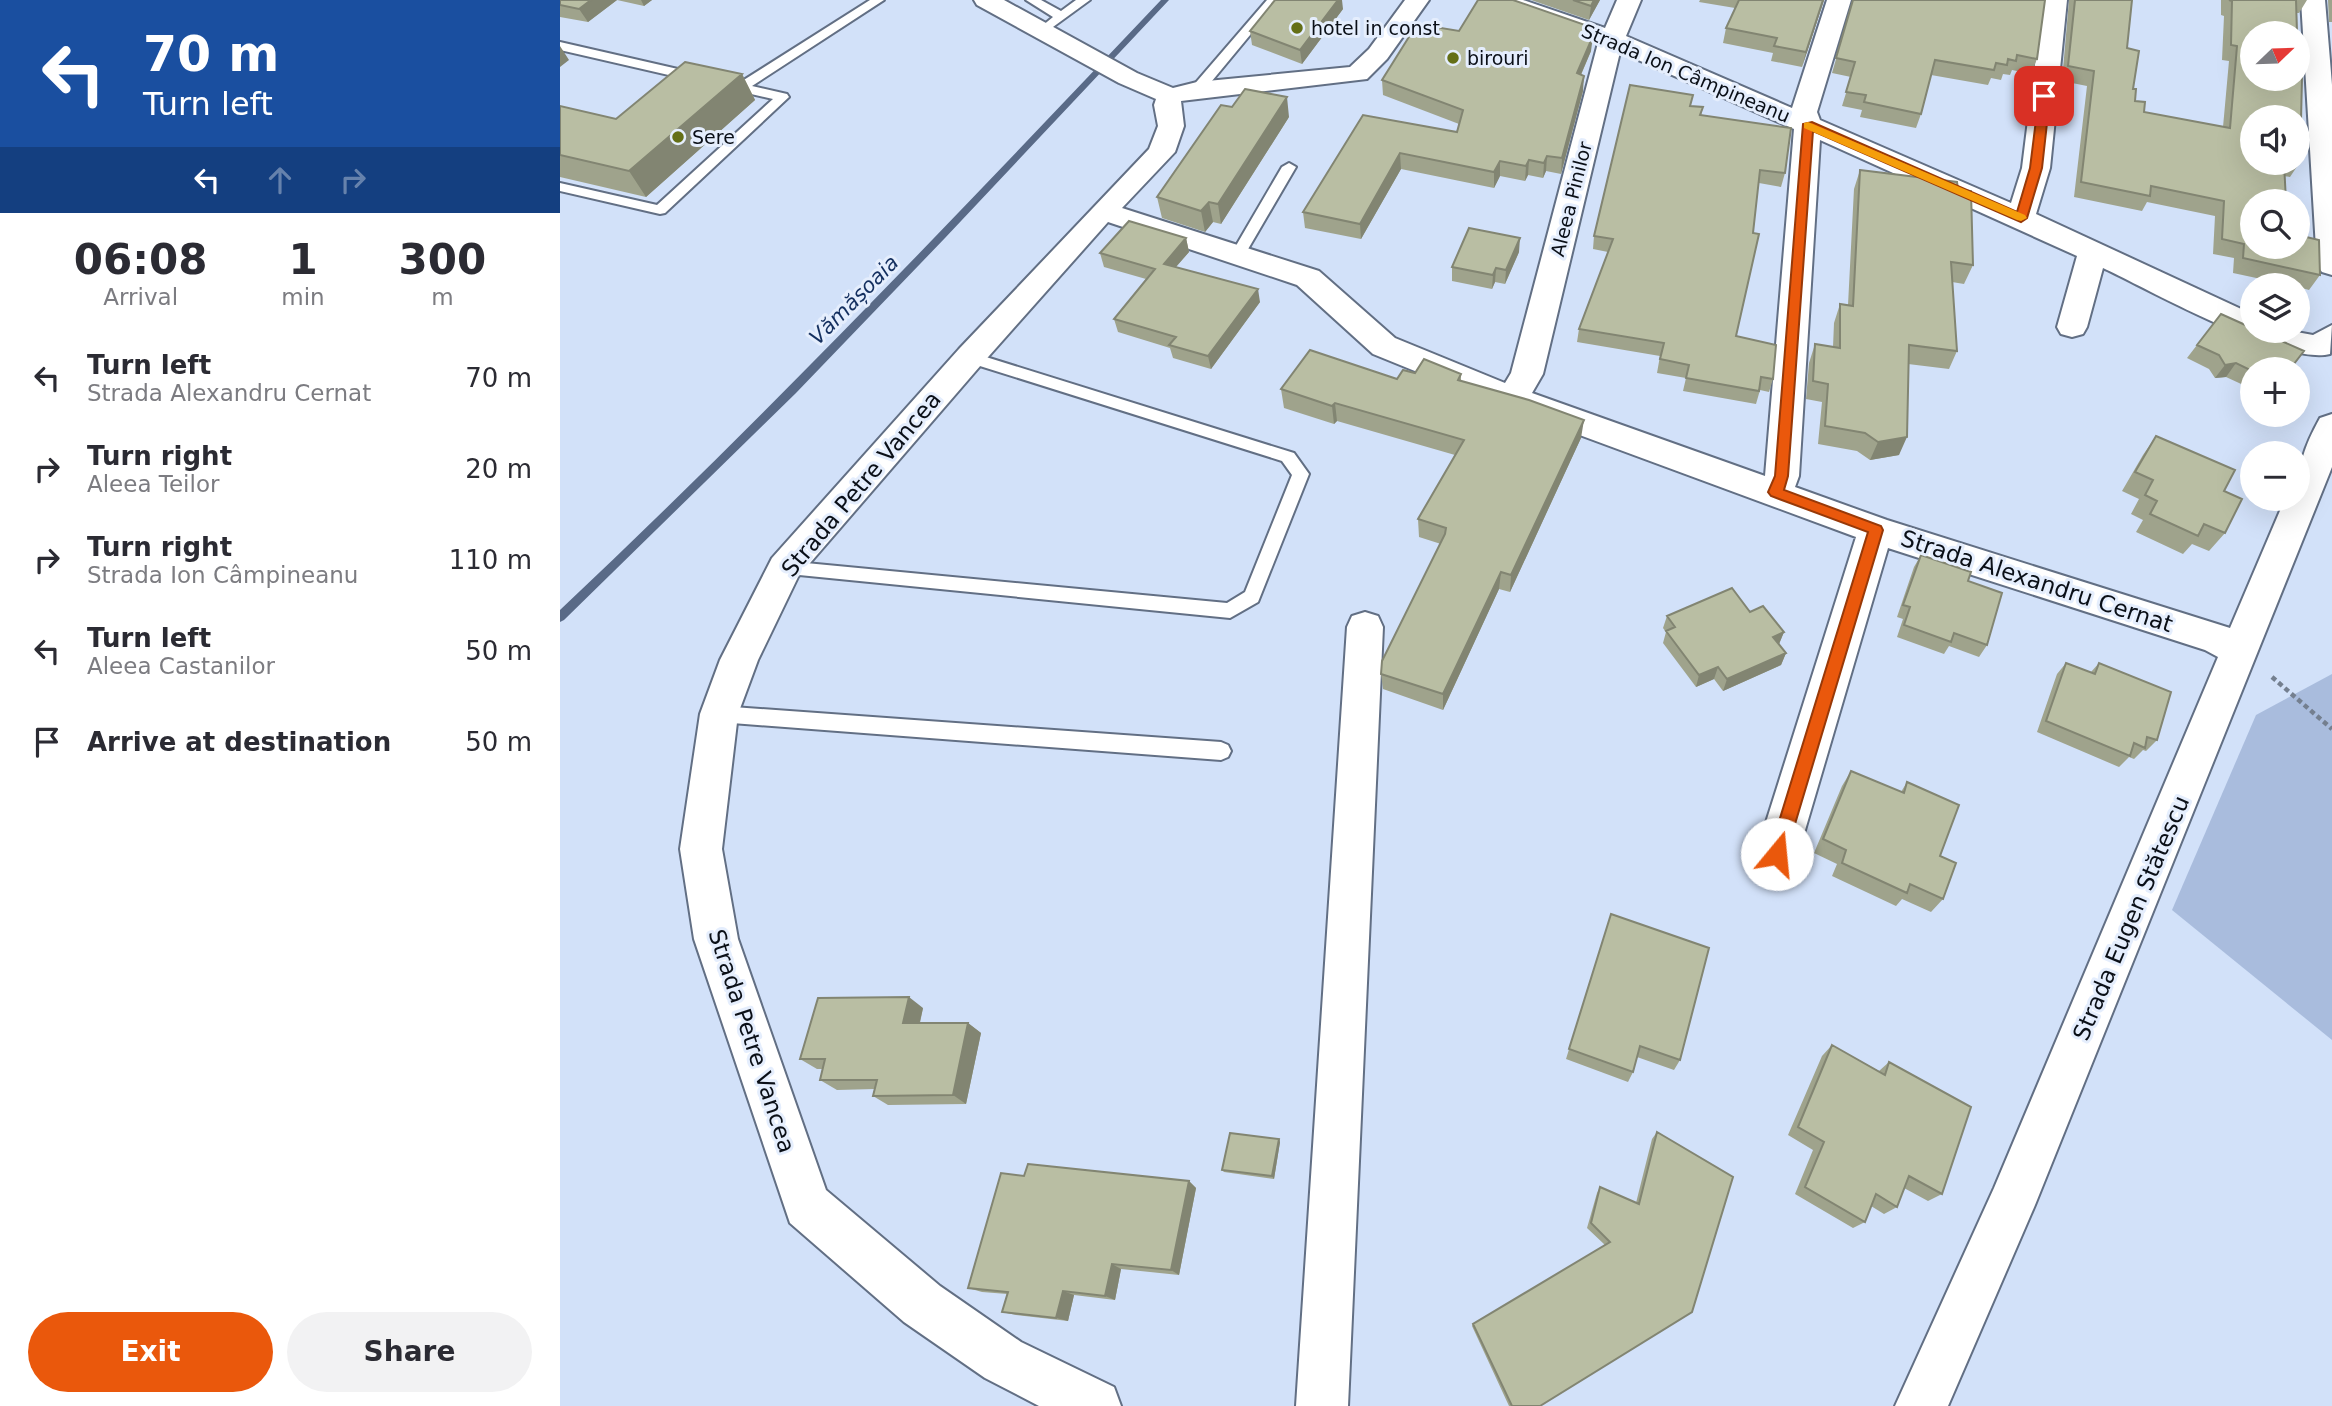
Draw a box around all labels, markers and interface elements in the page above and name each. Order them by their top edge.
place label: hotel in const [1311,17,1440,39]
street label: Strada Ion Câmpineanu [1578,19,1794,127]
marker: hotel in const [1289,20,1305,36]
north arrow [2240,21,2310,91]
map controls [2240,21,2310,511]
text: 70 m [143,26,279,83]
icon: left [28,28,119,119]
place label: birouri [1467,47,1529,69]
marker: birouri [1445,50,1461,66]
pin [2014,66,2074,126]
icon: arrive [2025,77,2063,115]
text: Turn left [143,85,273,123]
button: sound [2240,105,2310,175]
place label: Sere [692,126,735,148]
marker: Sere [670,129,686,145]
street label: Aleea Pinilor [1546,139,1596,259]
icon: left [188,161,226,199]
icon: ahead [261,161,299,199]
icon: right [334,161,372,199]
button: search [2240,189,2310,259]
text: 06:08 [74,235,208,284]
text: 1 [288,235,318,284]
text: 300 [399,235,486,284]
water label: Vămășoaia [805,251,903,349]
button: layers [2240,273,2310,343]
text: Arrival [103,284,178,310]
text: min [281,284,325,310]
text: m [431,284,454,310]
text: Turn left [87,350,211,380]
button: + [2240,357,2310,427]
icon: left [28,359,66,397]
text: 70 m [465,363,532,393]
text: Strada Alexandru Cernat [87,380,371,406]
street label: Strada Petre Vancea [776,386,946,582]
text: Turn right [87,441,232,471]
button: − [2240,441,2310,511]
icon: right [28,450,66,488]
text: 20 m [465,454,532,484]
text: Aleea Teilor [87,471,219,497]
street label: Strada Alexandru Cernat [1898,525,2176,637]
text: Turn right [87,532,232,562]
icon: right [28,541,66,579]
text: 110 m [449,545,532,575]
text: Strada Ion Câmpineanu [87,562,358,588]
text: Turn left [87,623,211,653]
icon: left [28,632,66,670]
text: 50 m [465,636,532,666]
text: Aleea Castanilor [87,653,275,679]
icon: arrive [28,723,66,761]
text: Arrive at destination [87,727,391,757]
text: 50 m [465,727,532,757]
street label: Strada Eugen Stătescu [2068,792,2194,1044]
position arrow [1740,817,1814,891]
street label: Strada Petre Vancea [704,926,800,1156]
button: Exit [28,1312,273,1392]
button: Share [287,1312,532,1392]

